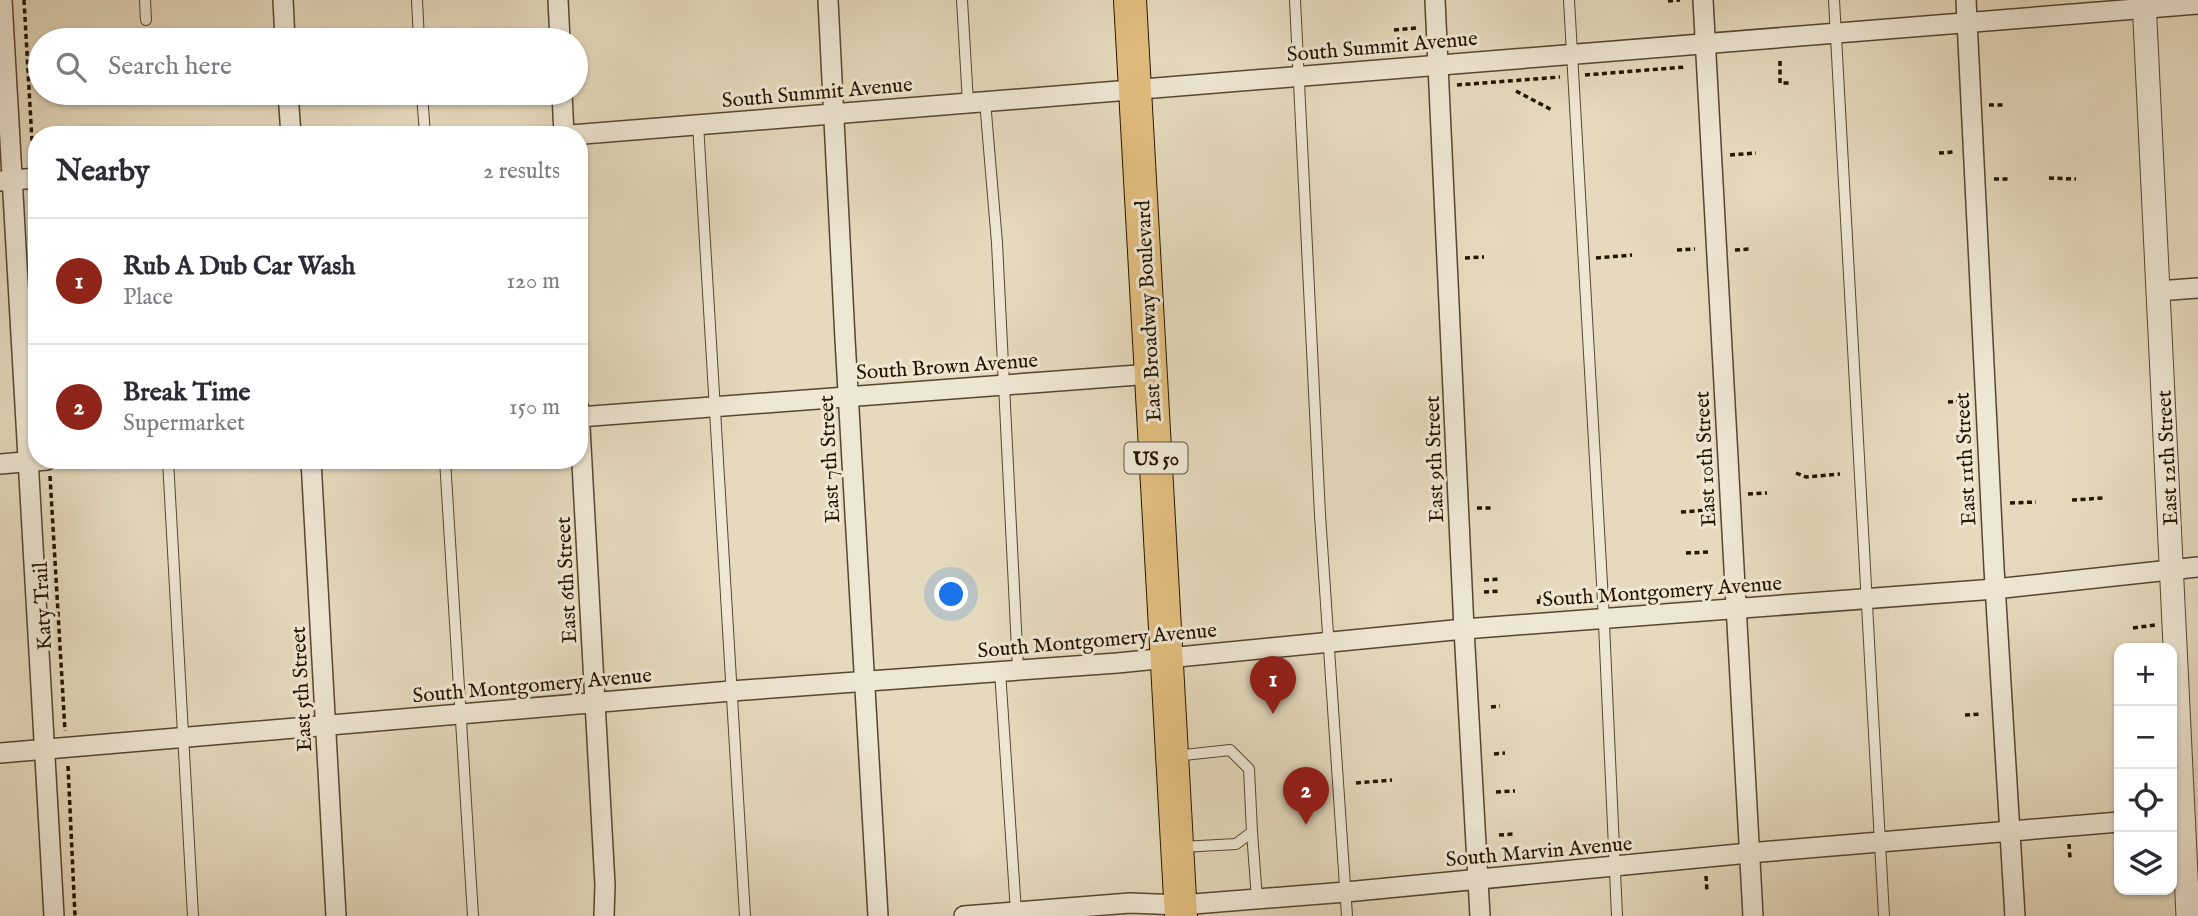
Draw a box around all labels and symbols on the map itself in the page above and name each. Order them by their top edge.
street label: South Summit Avenue [1286,26,1479,69]
street label: South Summit Avenue [721,72,914,115]
street label: East Broadway Boulevard [1130,199,1169,422]
street label: South Brown Avenue [855,348,1039,387]
street label: East 12th Street [2151,389,2186,526]
street label: East 10th Street [1689,390,1724,528]
street label: East 11th Street [1950,392,1983,526]
street label: East 7th Street [814,394,847,523]
street label: East 9th Street [1420,395,1451,523]
road number: US 50 [1124,442,1188,474]
street label: East 6th Street [551,516,584,644]
street label: Katy Trail [28,561,59,651]
street label: South Montgomery Avenue [1541,571,1783,614]
your location [934,577,968,611]
street label: South Montgomery Avenue [976,618,1218,665]
street label: East 5th Street [286,626,319,752]
pin: 1 [1250,656,1296,714]
street label: South Montgomery Avenue [411,663,653,710]
pin: 2 [1283,767,1329,825]
street label: South Marvin Avenue [1445,831,1634,874]

